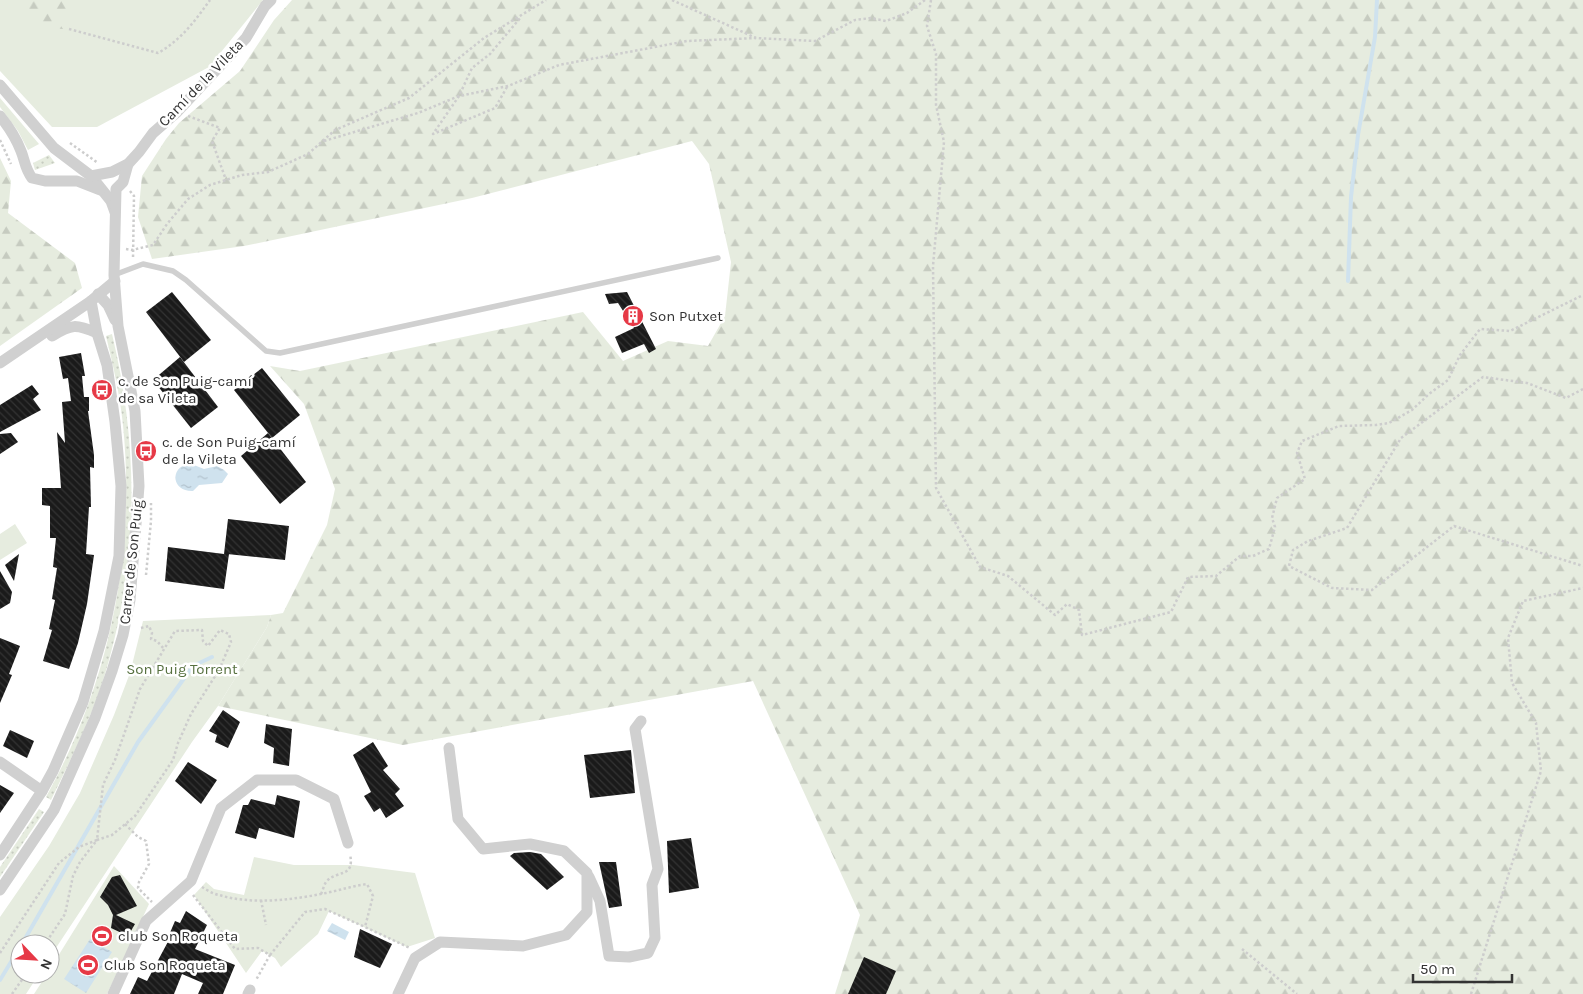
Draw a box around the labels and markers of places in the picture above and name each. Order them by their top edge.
building icon: Son Putxet [621,304,645,328]
place label: Son Putxet [649,307,723,325]
place label: c. de Son Puig-camí de sa Vileta [118,372,253,407]
bus stop icon: c. de Son Puig-camí de sa Vileta [90,378,114,402]
place label: c. de Son Puig-camí de la Vileta [162,433,297,468]
bus stop icon: c. de Son Puig-camí de la Vileta [134,439,158,463]
sports icon: club Son Roqueta [90,924,114,948]
place label: club Son Roqueta [118,927,238,945]
sports icon: Club Son Roqueta [76,953,100,977]
place label: Club Son Roqueta [104,956,226,974]

